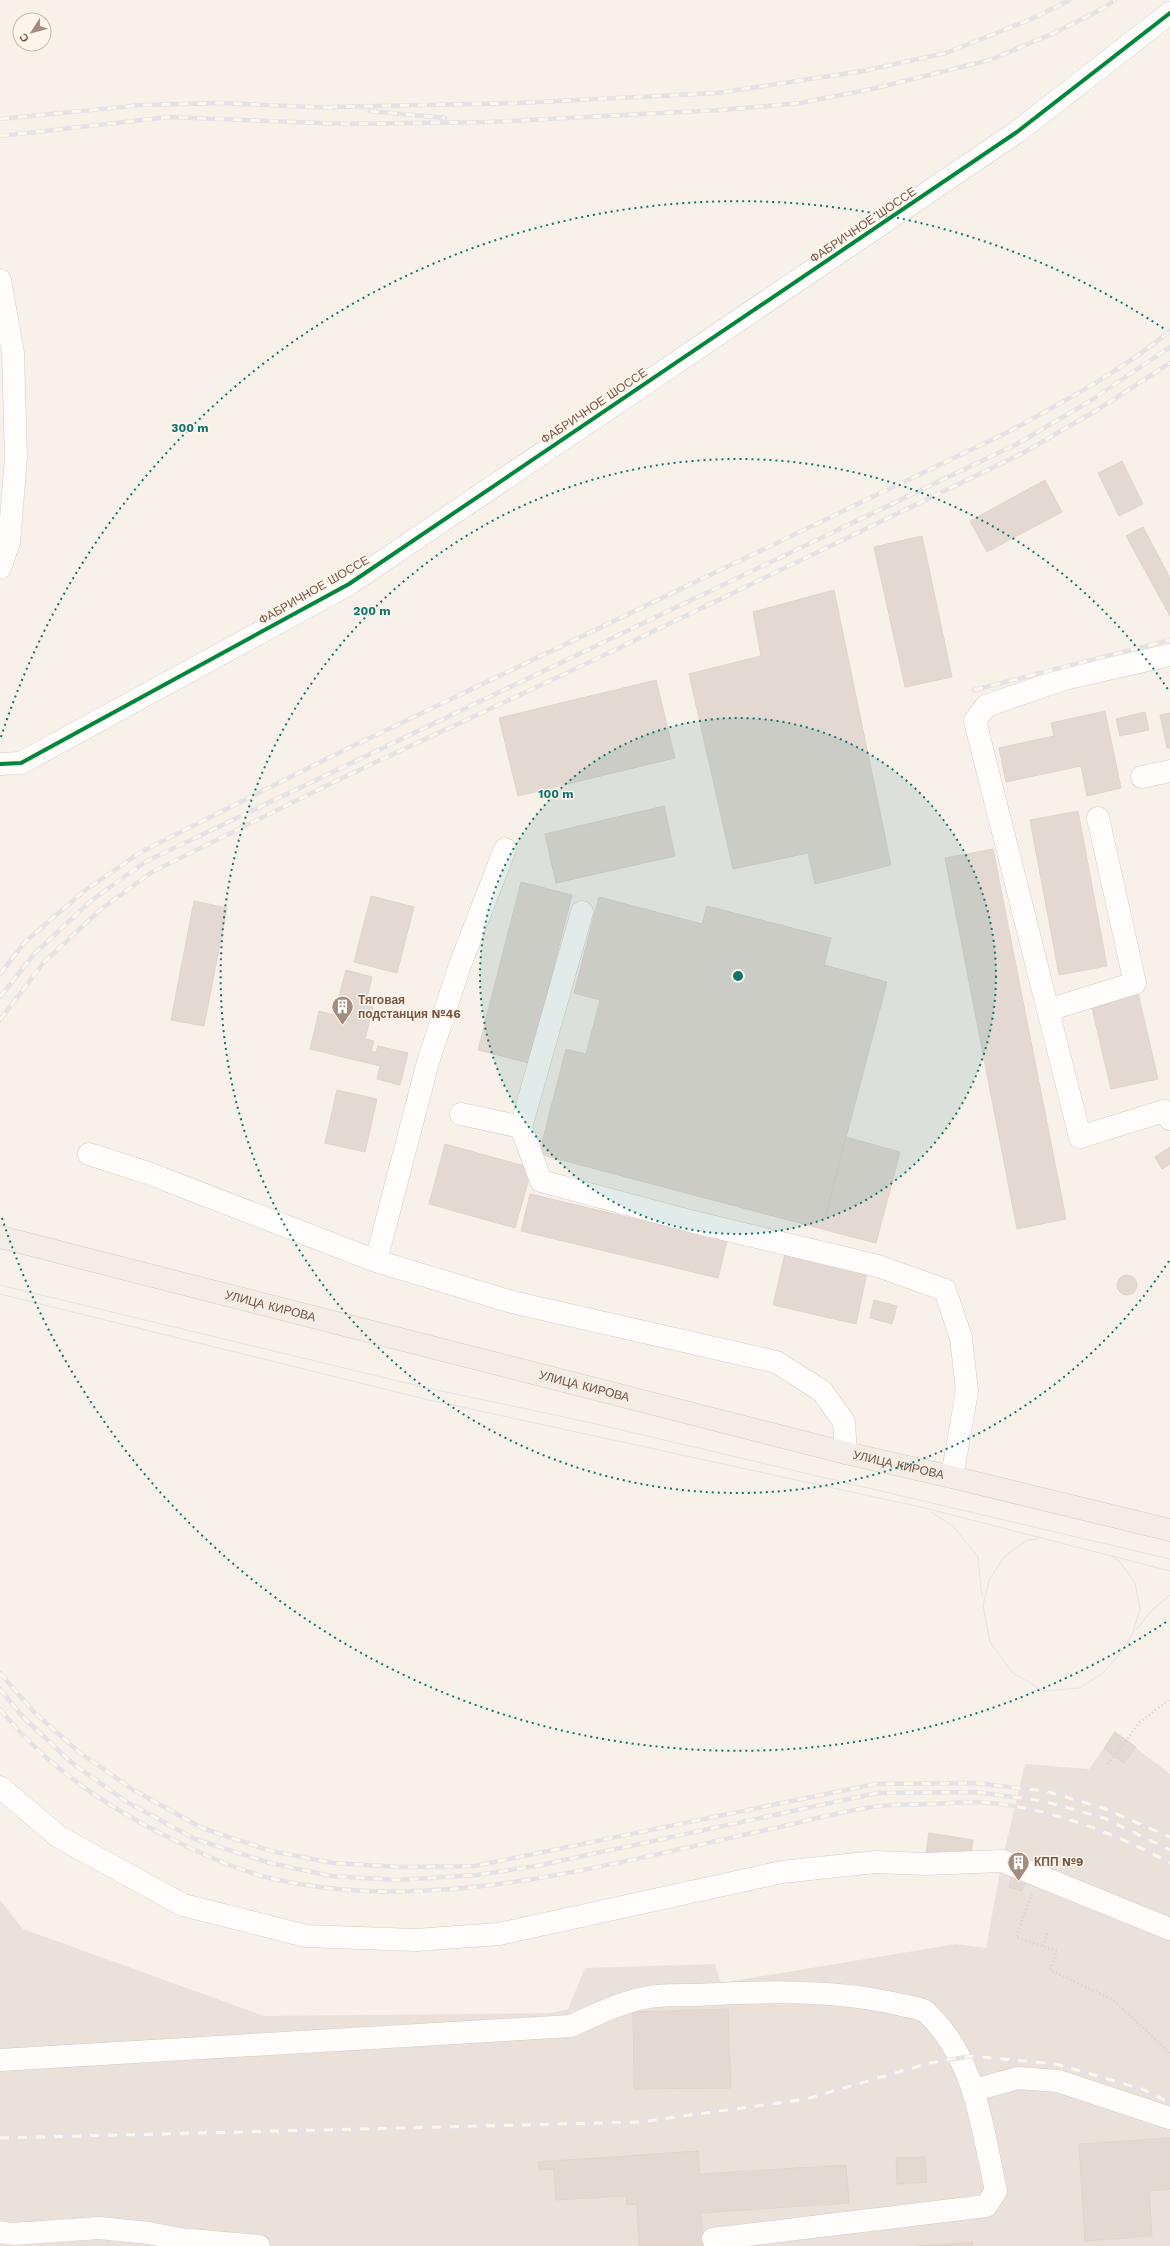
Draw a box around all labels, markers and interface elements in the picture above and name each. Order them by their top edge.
north arrow [12,12,52,52]
text: С [17,31,32,45]
street label: ФАБРИЧНОЕ ШОССЕ [807,184,919,266]
street label: ФАБРИЧНОЕ ШОССЕ [538,365,650,447]
text: 300 m [171,421,209,435]
street label: ФАБРИЧНОЕ ШОССЕ [256,553,372,627]
text: 200 m [353,604,391,618]
text: 100 m [538,787,574,801]
centre of rings [731,969,745,983]
place label: Тяговая подстанция №46 [358,993,461,1021]
building icon: Тяговая подстанция №46 [329,994,355,1027]
street label: УЛИЦА КИРОВА [224,1288,317,1324]
street label: УЛИЦА КИРОВА [537,1368,631,1404]
street label: УЛИЦА КИРОВА [852,1448,945,1482]
building icon: КПП №9 [1005,1849,1031,1882]
place label: КПП №9 [1034,1855,1083,1869]

